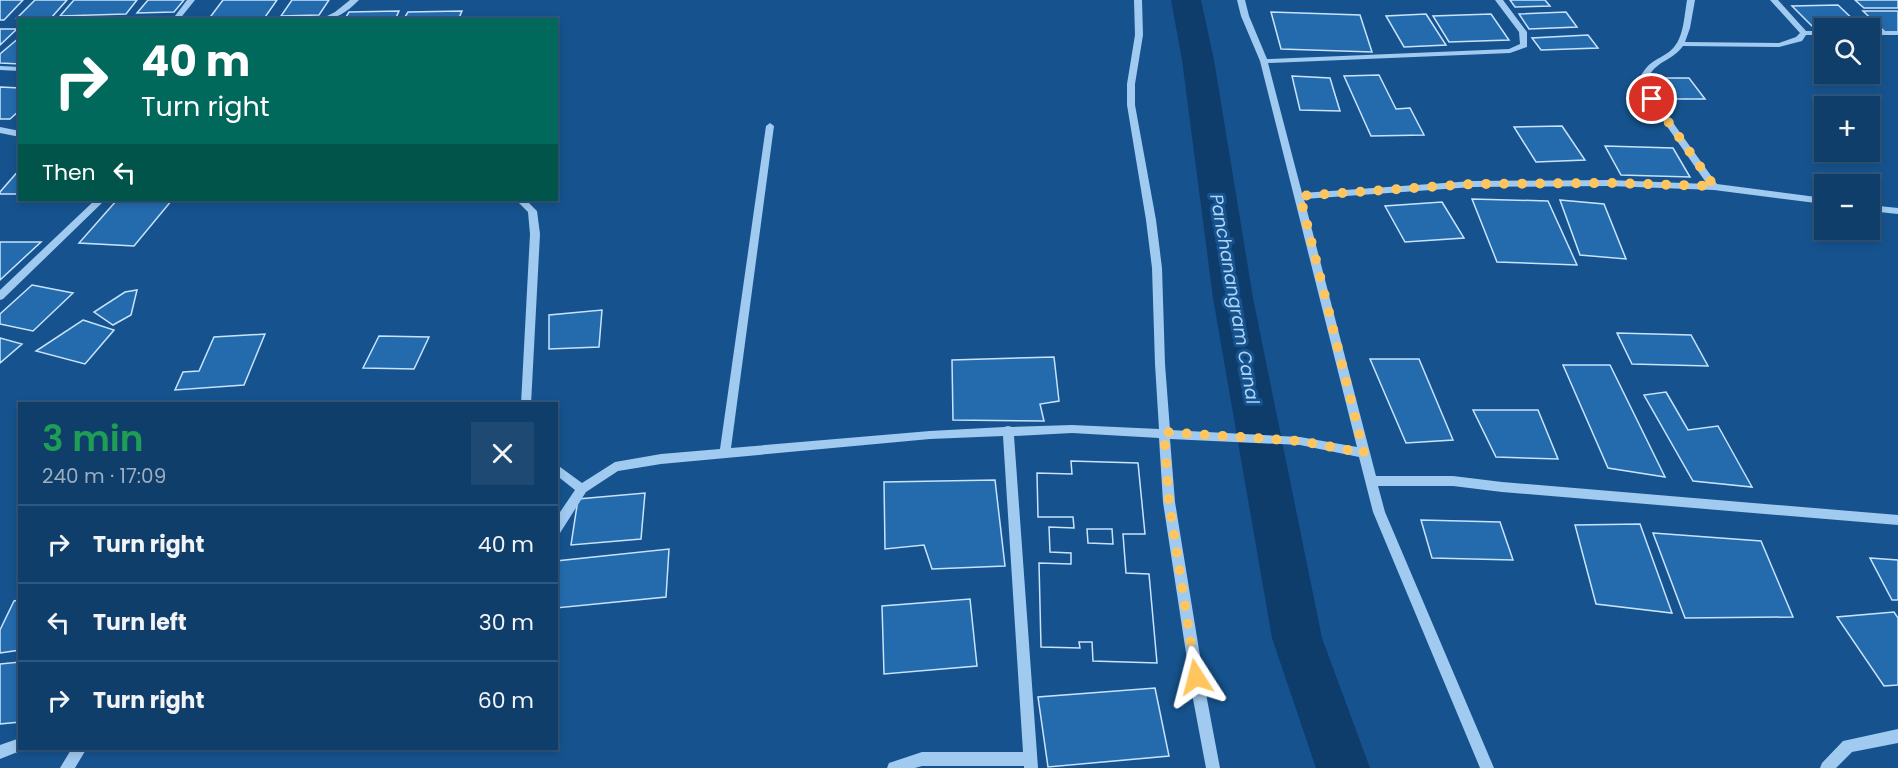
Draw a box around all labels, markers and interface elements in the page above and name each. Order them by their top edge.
map controls [1814,18,1880,240]
button: search [1814,18,1880,84]
text: 40 m [141,32,250,91]
icon: right [42,42,120,120]
pin [1626,73,1677,124]
icon: arrive [1635,82,1668,115]
text: Turn right [141,88,270,125]
button: + [1814,96,1880,162]
icon: left [108,156,141,189]
text: Then [42,157,96,188]
button: − [1814,174,1880,240]
water label: Panchanangram Canal [1204,192,1266,407]
text: 3 min [42,413,144,464]
button: close [471,422,534,485]
text: 240 m · 17:09 [42,462,166,490]
icon: right [42,528,75,561]
text: Turn right [93,529,204,560]
text: 40 m [478,529,534,560]
icon: left [42,606,75,639]
text: Turn left [93,607,187,638]
text: 30 m [479,607,534,638]
position arrow [1164,645,1228,709]
icon: right [42,684,75,717]
text: Turn right [93,685,204,716]
text: 60 m [478,685,534,716]

